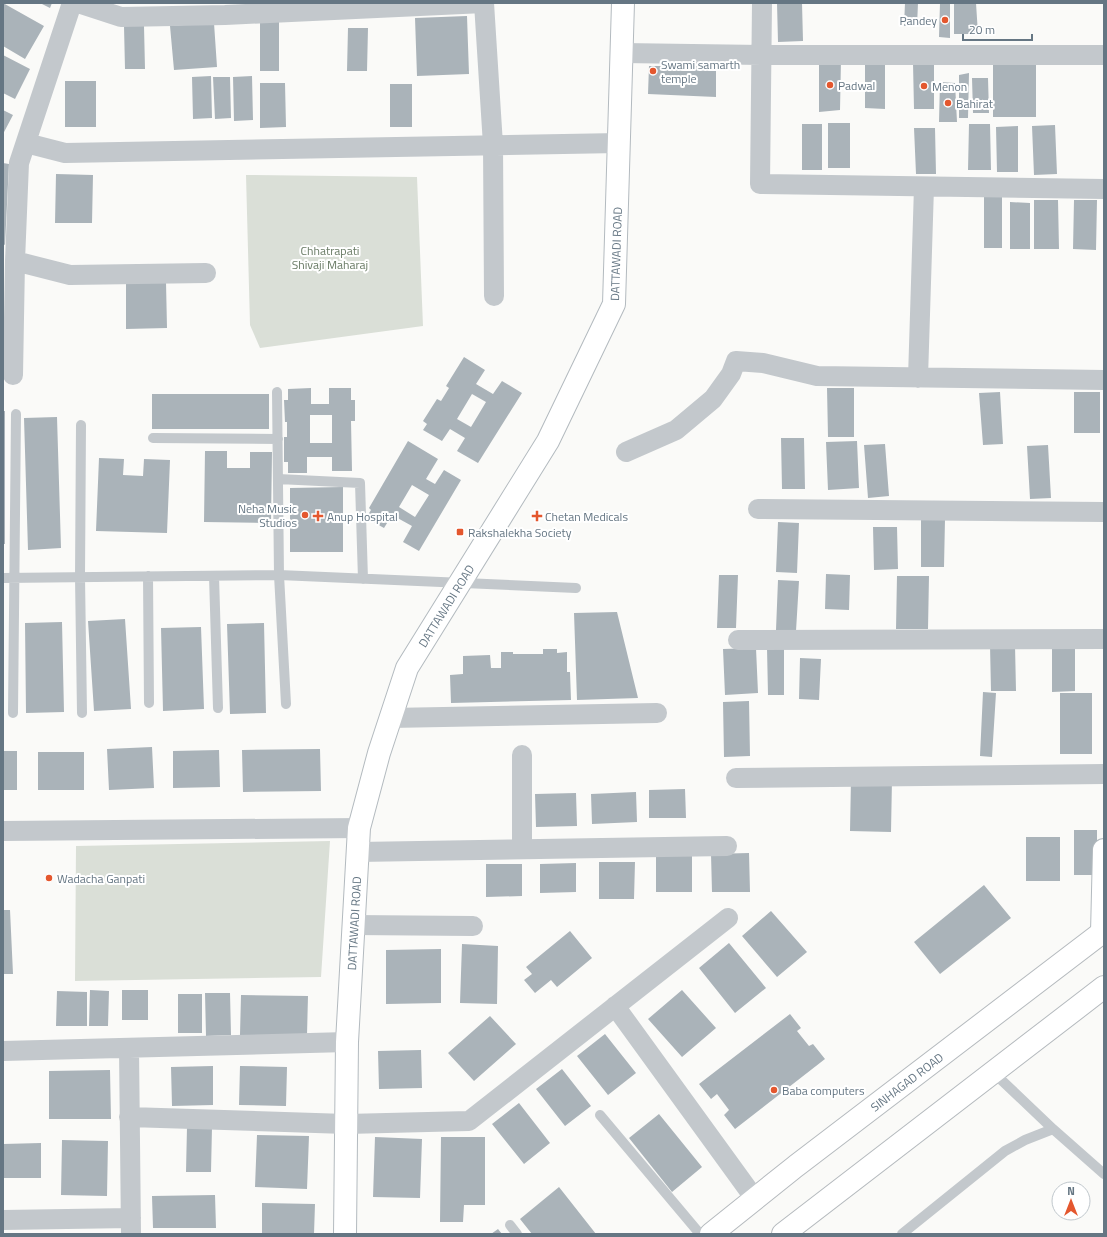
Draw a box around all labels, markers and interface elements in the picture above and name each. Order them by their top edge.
place label: Pandey [899,11,937,30]
marker: Pandey [940,15,950,25]
scale bar [963,16,1032,42]
text: 20 m [969,20,995,39]
place label: Swami samarth temple [661,55,740,88]
marker: Swami samarth temple [648,66,658,76]
place label: Padwal [838,76,875,95]
place label: Menon [932,77,967,96]
marker: Padwal [825,80,835,90]
marker: Menon [919,81,929,91]
place label: Bahirat [956,94,994,113]
marker: Bahirat [943,98,953,108]
street label: DATTAWADI ROAD [605,206,626,301]
park label: Chhatrapati Shivaji Maharaj [292,241,368,274]
place label: Neha Music Studios [238,499,297,532]
place label: Anup Hospital [327,507,398,526]
place label: Chetan Medicals [545,507,628,526]
marker: Neha Music Studios [300,510,310,520]
marker: Anup Hospital [312,510,324,522]
marker: Chetan Medicals [532,511,542,521]
place label: Rakshalekha Society [468,523,572,542]
marker: Rakshalekha Society [455,527,465,537]
street label: DATTAWADI ROAD [413,560,479,651]
place label: Wadacha Ganpati [57,869,145,888]
marker: Wadacha Ganpati [44,873,54,883]
street label: DATTAWADI ROAD [342,875,366,971]
street label: SINHAGAD ROAD [866,1047,947,1116]
place label: Baba computers [782,1081,865,1100]
marker: Baba computers [769,1085,779,1095]
north arrow [1051,1181,1091,1221]
text: N [1067,1183,1075,1199]

